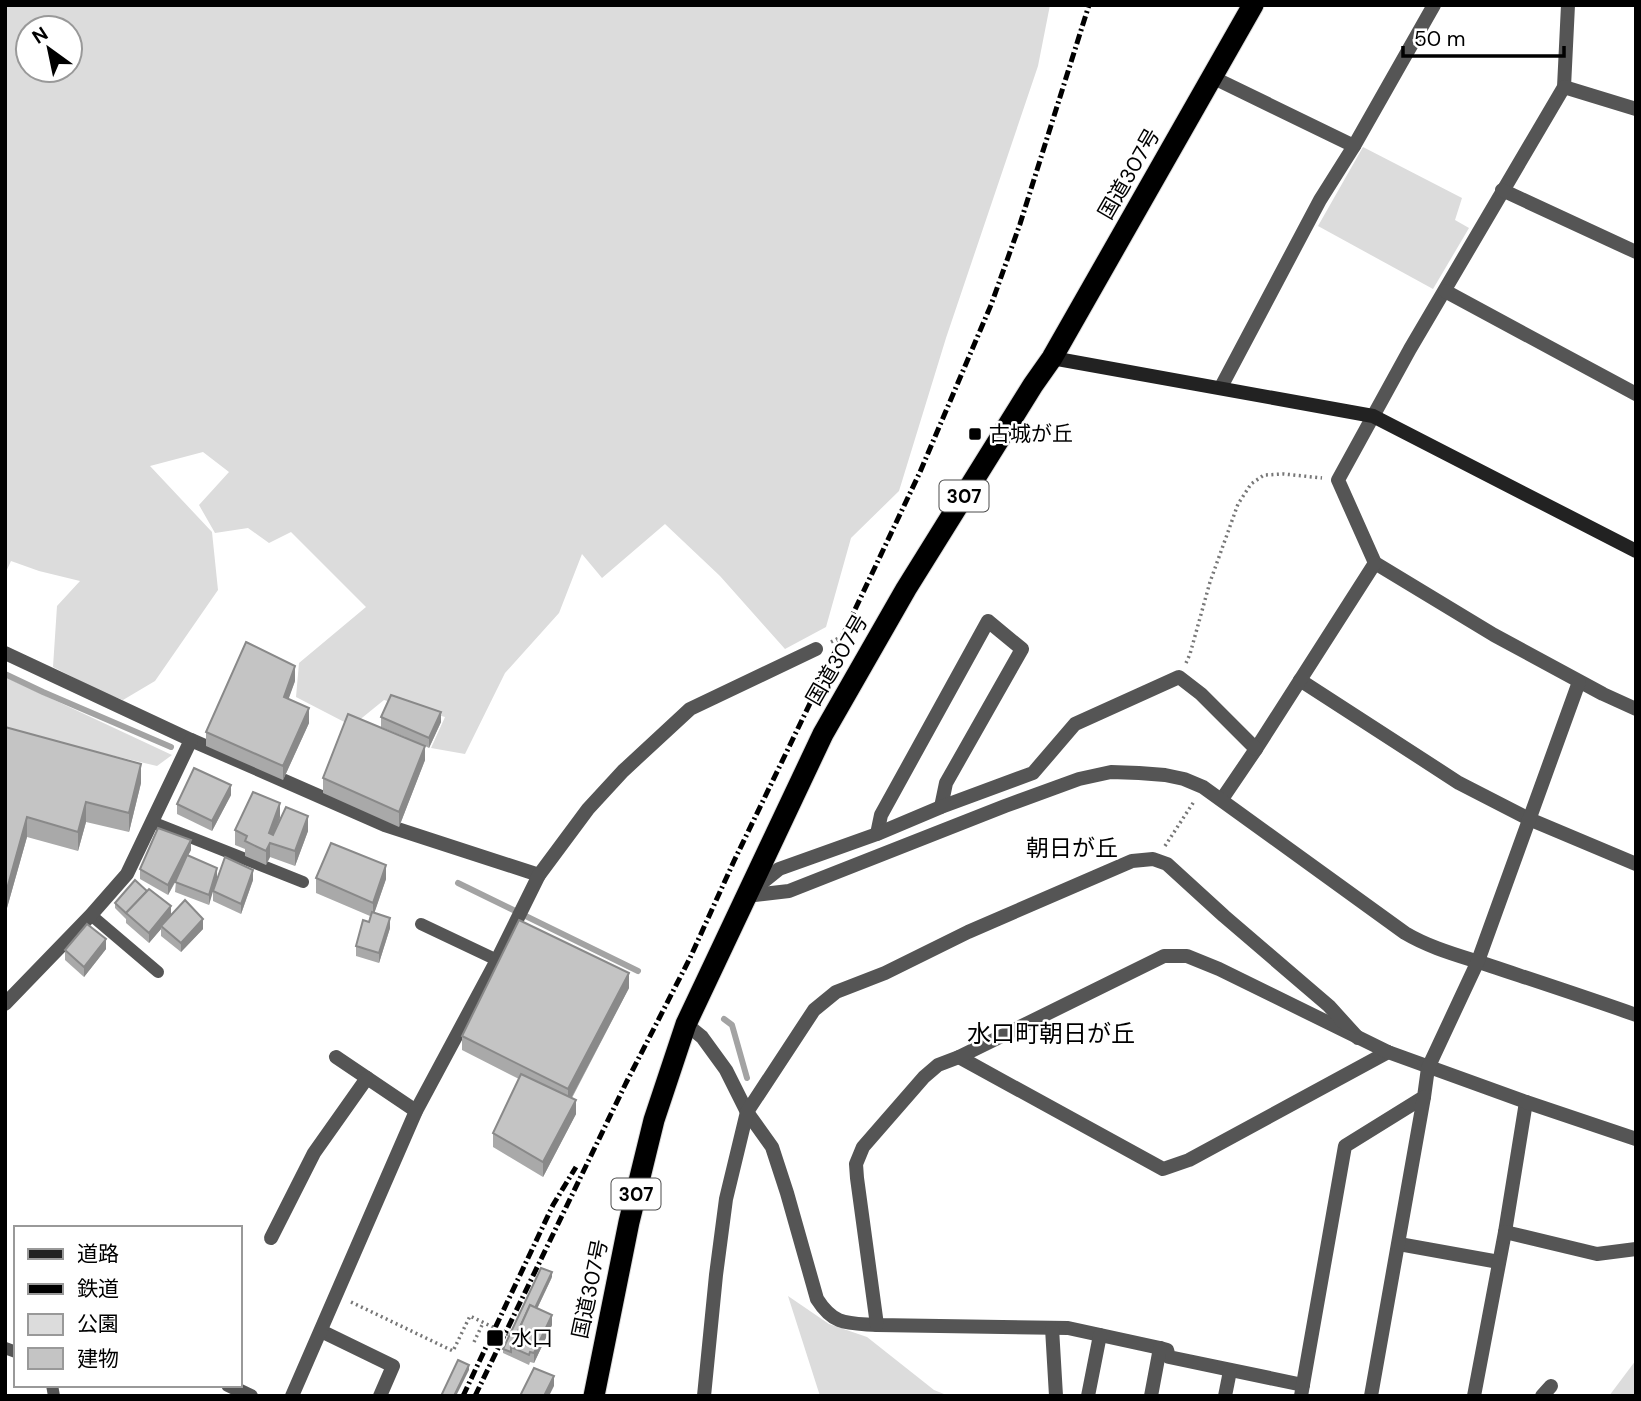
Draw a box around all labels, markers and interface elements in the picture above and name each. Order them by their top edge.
north arrow [14,14,84,84]
scale bar [1403,14,1564,58]
text: N [27,21,53,49]
text: 50 m [1414,25,1465,53]
street label: 国道307号 [1092,123,1166,225]
place label: 古城が丘 [989,420,1073,448]
marker: 古城が丘 [967,426,983,442]
road number: 307 [940,481,988,512]
street label: 国道307号 [800,609,874,711]
district label: 朝日が丘 [1026,833,1118,863]
district label: 水口町朝日が丘 [967,1018,1135,1049]
road number: 307 [612,1178,660,1210]
legend [14,1226,242,1387]
street label: 国道307号 [566,1237,614,1341]
text: 道路 [77,1240,119,1268]
text: 鉄道 [77,1275,119,1303]
text: 公園 [77,1310,119,1338]
place label: 水口 [511,1324,553,1352]
marker: 水口 [485,1328,505,1348]
text: 建物 [77,1345,119,1373]

